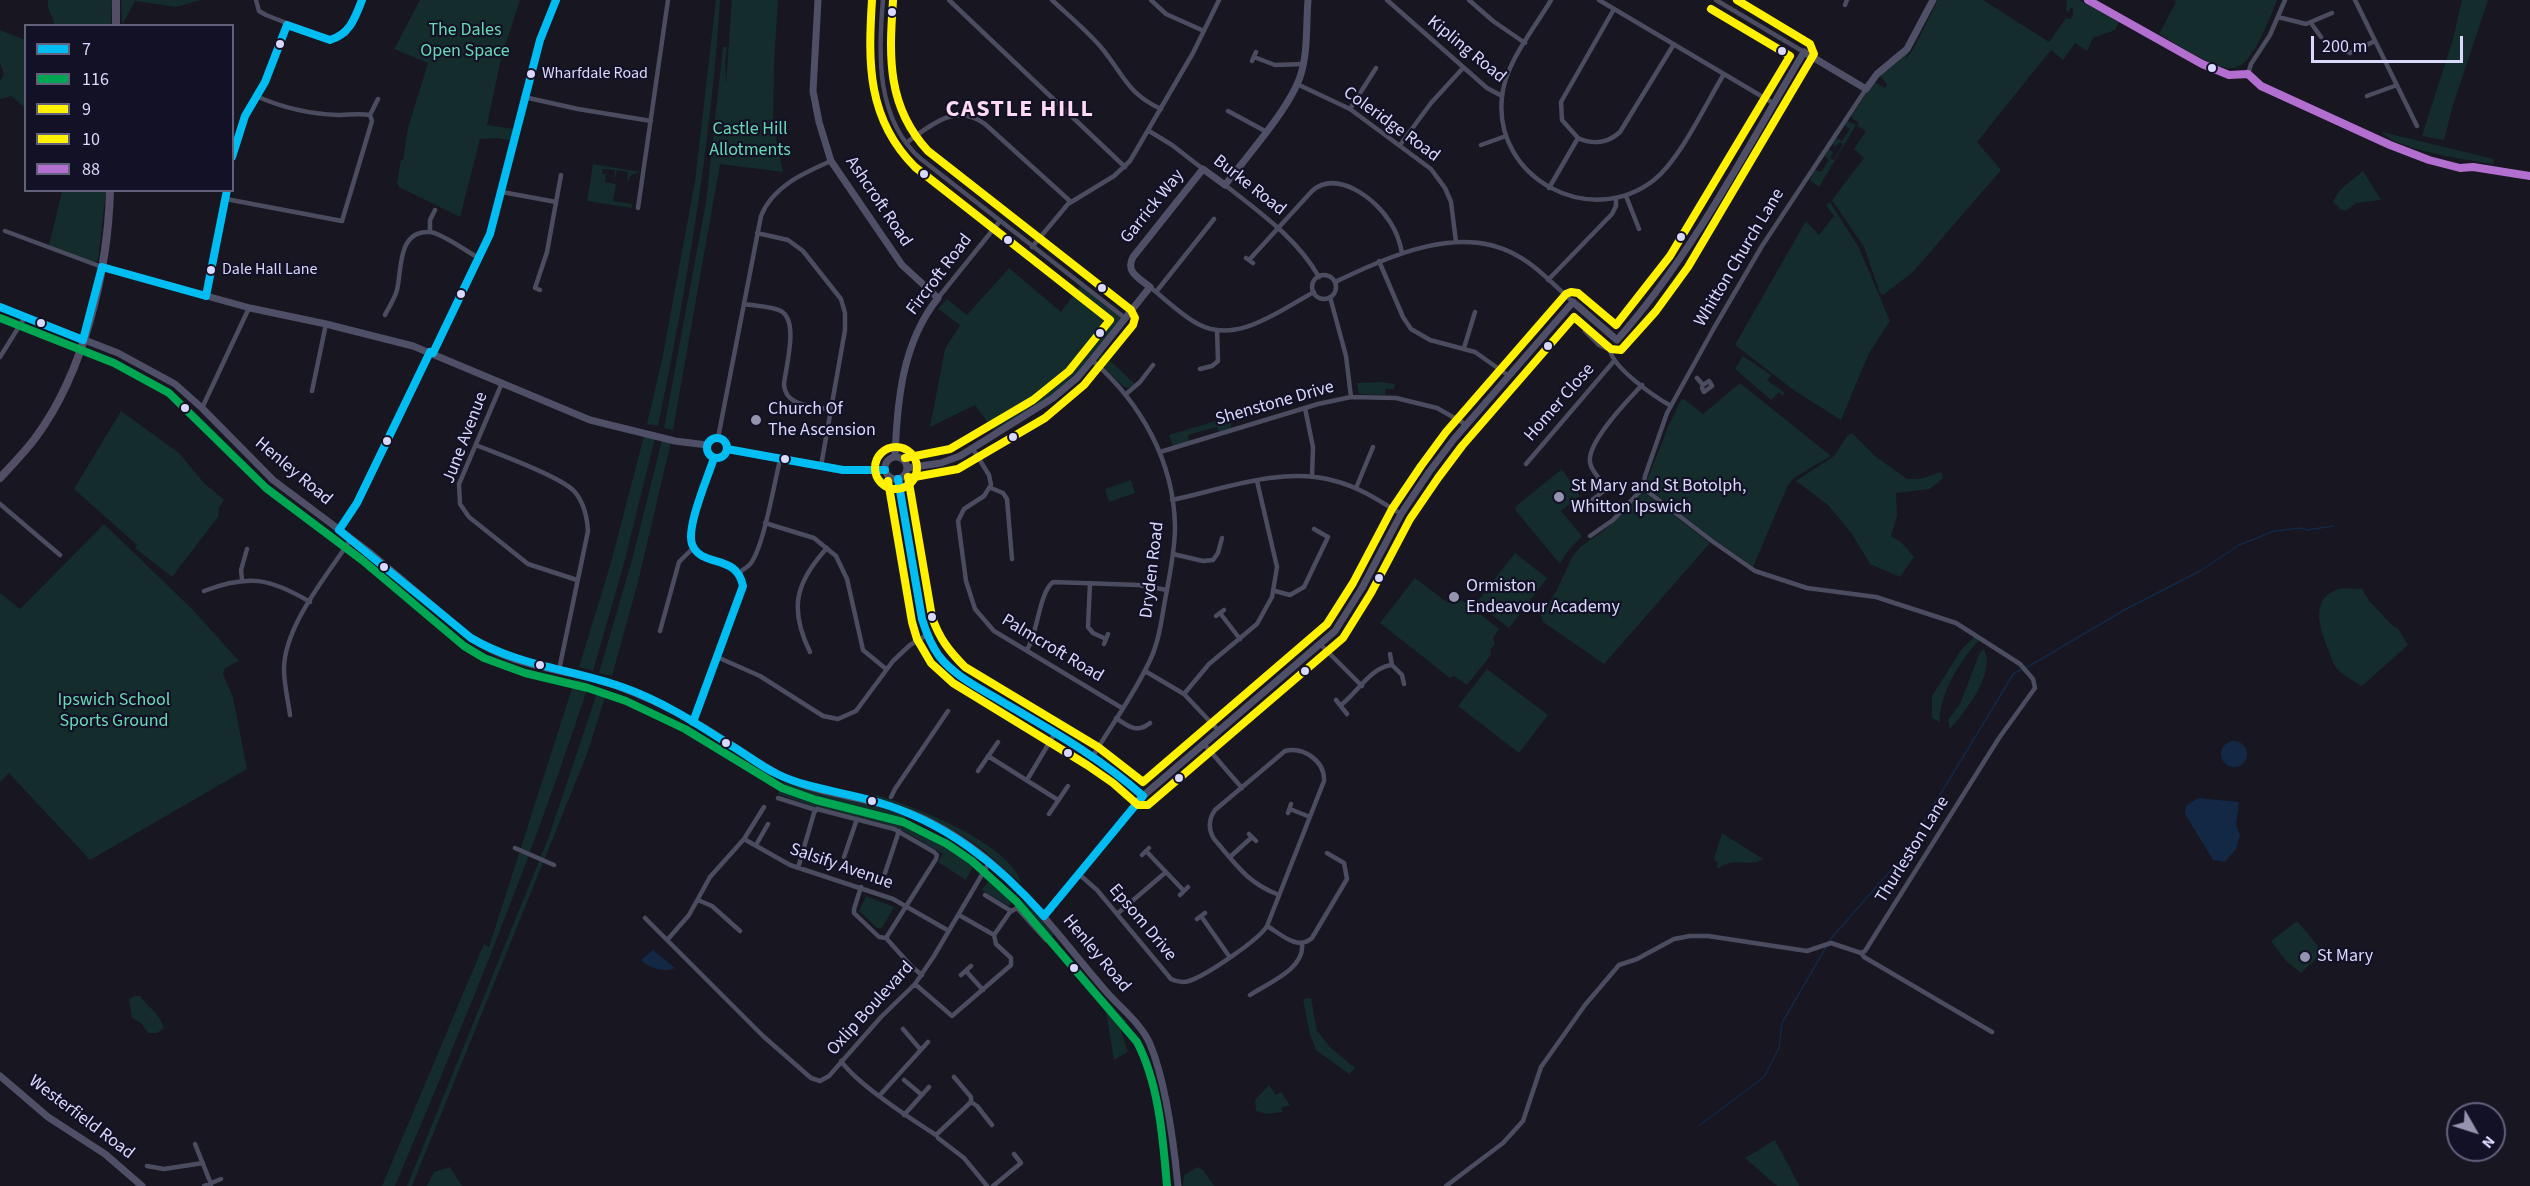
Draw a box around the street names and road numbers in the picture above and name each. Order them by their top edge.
street label: Kipling Road [1422,12,1510,88]
street label: Coleridge Road [1338,83,1444,167]
street label: Burke Road [1208,151,1290,221]
street label: Ashcroft Road [840,153,916,251]
street label: Garrick Way [1117,166,1189,248]
street label: Whitton Church Lane [1690,185,1790,331]
street label: Fircroft Road [902,230,978,320]
street label: Homer Close [1520,360,1600,446]
street label: Shenstone Drive [1213,377,1337,431]
street label: June Avenue [439,389,493,487]
street label: Henley Road [250,433,336,511]
street label: Dryden Road [1136,520,1170,620]
street label: Palmcroft Road [997,610,1107,688]
street label: Thurleston Lane [1872,793,1954,907]
street label: Salsify Avenue [786,839,896,895]
street label: Epsom Drive [1103,880,1181,966]
street label: Henley Road [1057,911,1135,997]
street label: Oxlip Boulevard [823,957,919,1061]
street label: Westerfield Road [24,1071,138,1165]

